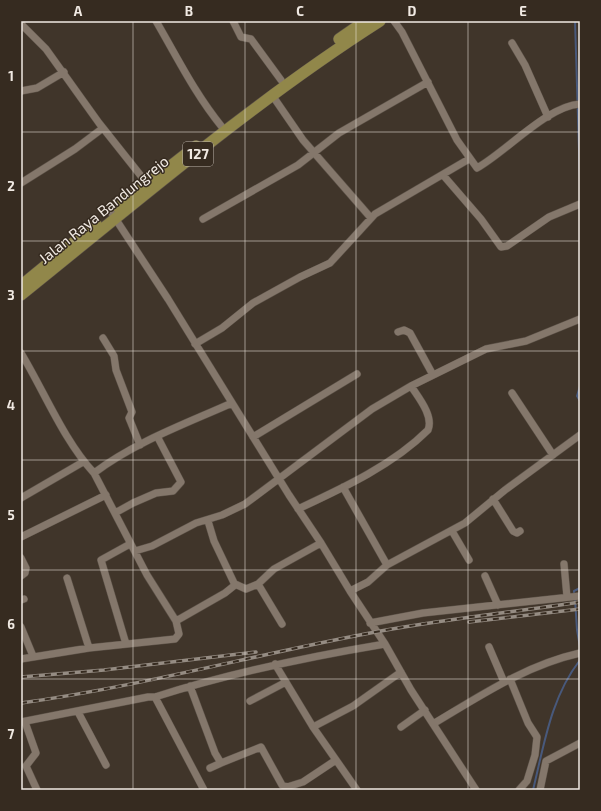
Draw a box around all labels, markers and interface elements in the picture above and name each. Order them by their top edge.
text: A [74,3,83,19]
text: B [185,3,193,19]
text: C [296,3,304,19]
text: D [408,3,417,19]
text: E [519,3,527,19]
text: 1 [8,68,14,84]
road number: 127 [183,142,213,166]
street label: Jalan Raya Bandungrejo [35,151,172,268]
text: 2 [7,178,15,194]
text: 3 [7,287,15,303]
text: 4 [7,397,15,413]
text: 5 [7,507,15,523]
text: 6 [7,616,15,632]
text: 7 [8,726,15,742]

